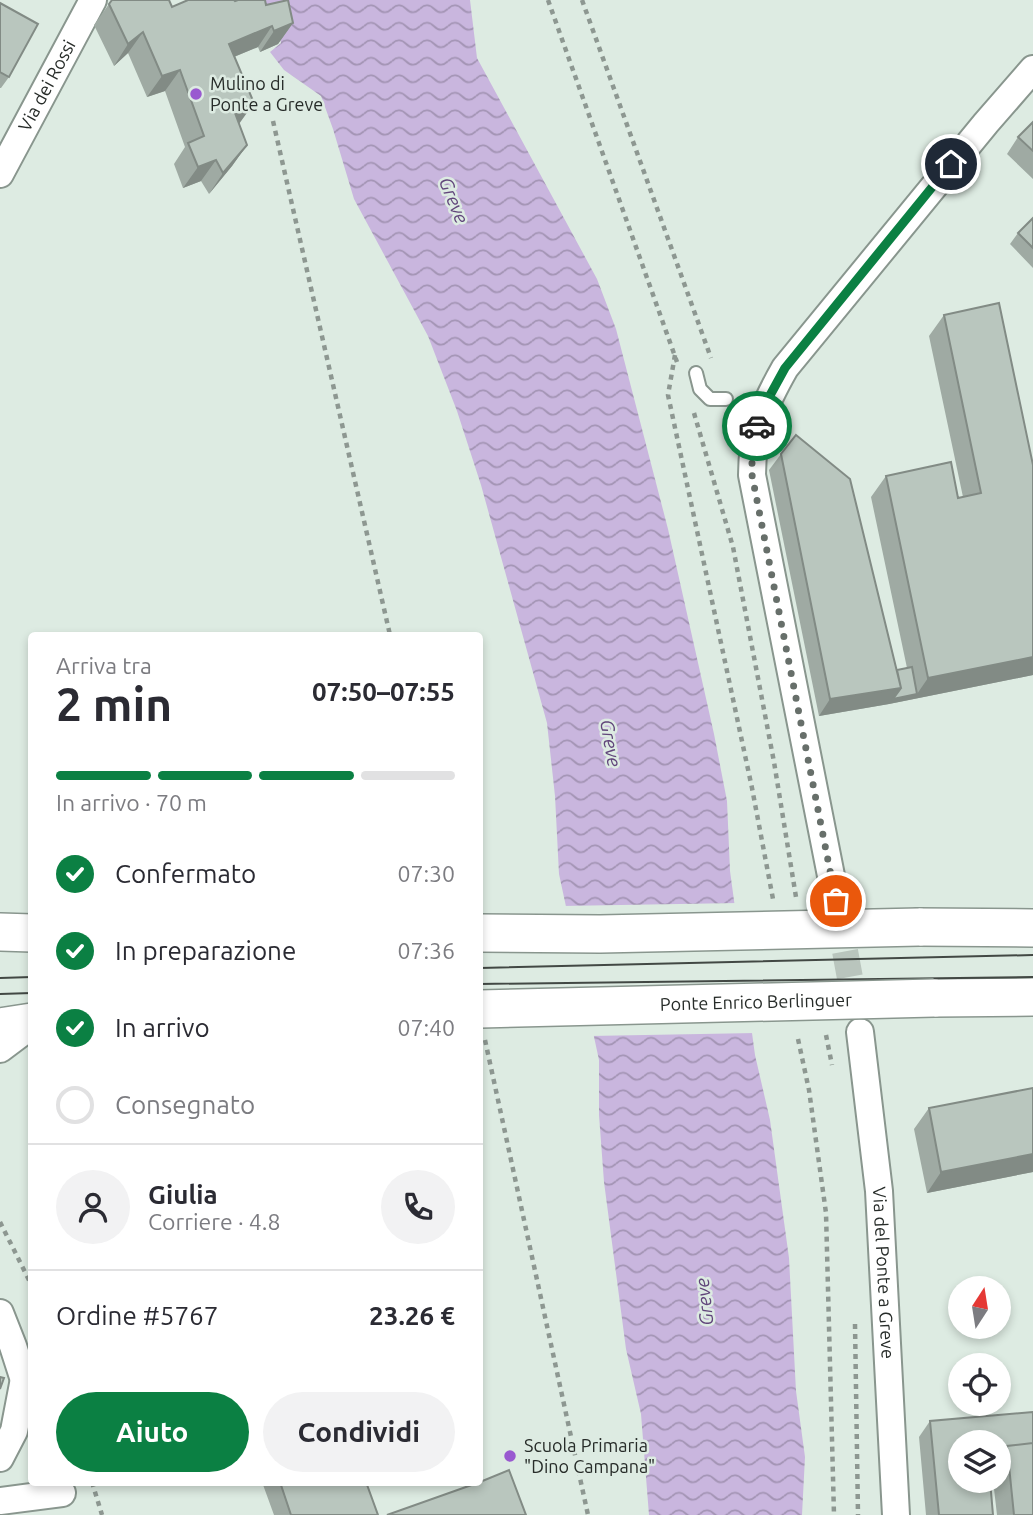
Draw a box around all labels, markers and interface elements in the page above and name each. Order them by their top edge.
street label: Via dei Rossi [14,36,79,134]
place label: Mulino di Ponte a Greve [210,73,323,114]
marker: Mulino di Ponte a Greve [188,86,204,102]
pin [921,134,981,194]
icon: home [932,145,970,183]
water label: Greve [435,174,473,227]
courier [722,391,792,461]
icon: car [738,407,776,445]
text: Arriva tra [56,653,152,678]
text: 07:50–07:55 [312,677,455,706]
text: 2 min [56,678,172,730]
water label: Greve [596,718,626,769]
text: In arrivo · 70 m [56,790,207,815]
icon: check [56,855,94,893]
text: Confermato [115,859,256,888]
text: 07:30 [397,861,455,886]
pin [806,871,866,931]
icon: bag [817,882,855,920]
icon: check [56,932,94,970]
text: In preparazione [115,936,296,965]
text: 07:36 [397,938,455,963]
street label: Ponte Enrico Berlinguer [660,989,852,1014]
icon: check [56,1009,94,1047]
text: In arrivo [115,1013,210,1042]
text: 07:40 [397,1015,455,1040]
text: Consegnato [115,1090,255,1119]
button: person [56,1170,130,1244]
button: phone [381,1170,455,1244]
text: Giulia [148,1180,218,1209]
street label: Via del Ponte a Greve [870,1186,899,1359]
text: Corriere · 4.8 [148,1209,280,1234]
north arrow [948,1276,1012,1339]
map controls [948,1276,1011,1493]
water label: Greve [691,1277,717,1327]
text: Ordine #5767 [56,1301,218,1330]
text: 23.26 € [369,1301,455,1330]
button: locate [948,1353,1011,1416]
button: Aiuto [56,1392,249,1472]
button: Condividi [263,1392,455,1472]
button: layers [948,1430,1011,1493]
place label: Scuola Primaria "Dino Campana" [524,1435,655,1476]
marker: Scuola Primaria "Dino Campana" [502,1448,518,1464]

